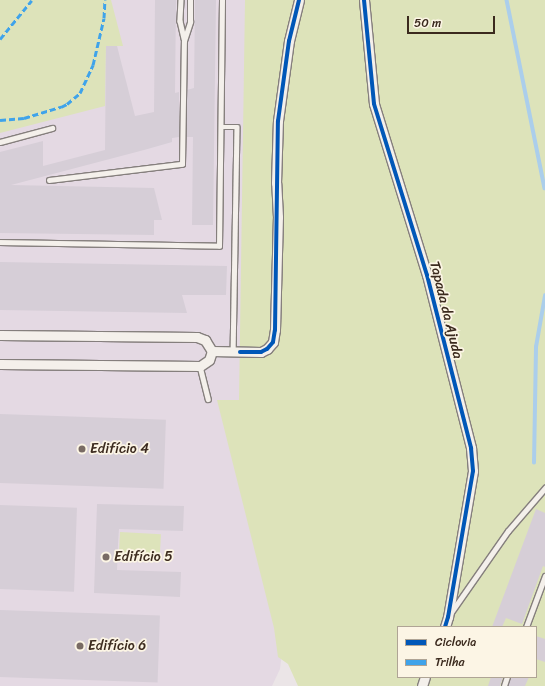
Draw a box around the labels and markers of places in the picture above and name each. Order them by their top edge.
place label: Edifício 4 [90,441,149,457]
marker: Edifício 4 [77,444,87,454]
place label: Edifício 5 [114,549,173,565]
marker: Edifício 5 [101,552,111,562]
place label: Edifício 6 [88,638,146,654]
marker: Edifício 6 [75,641,85,651]

